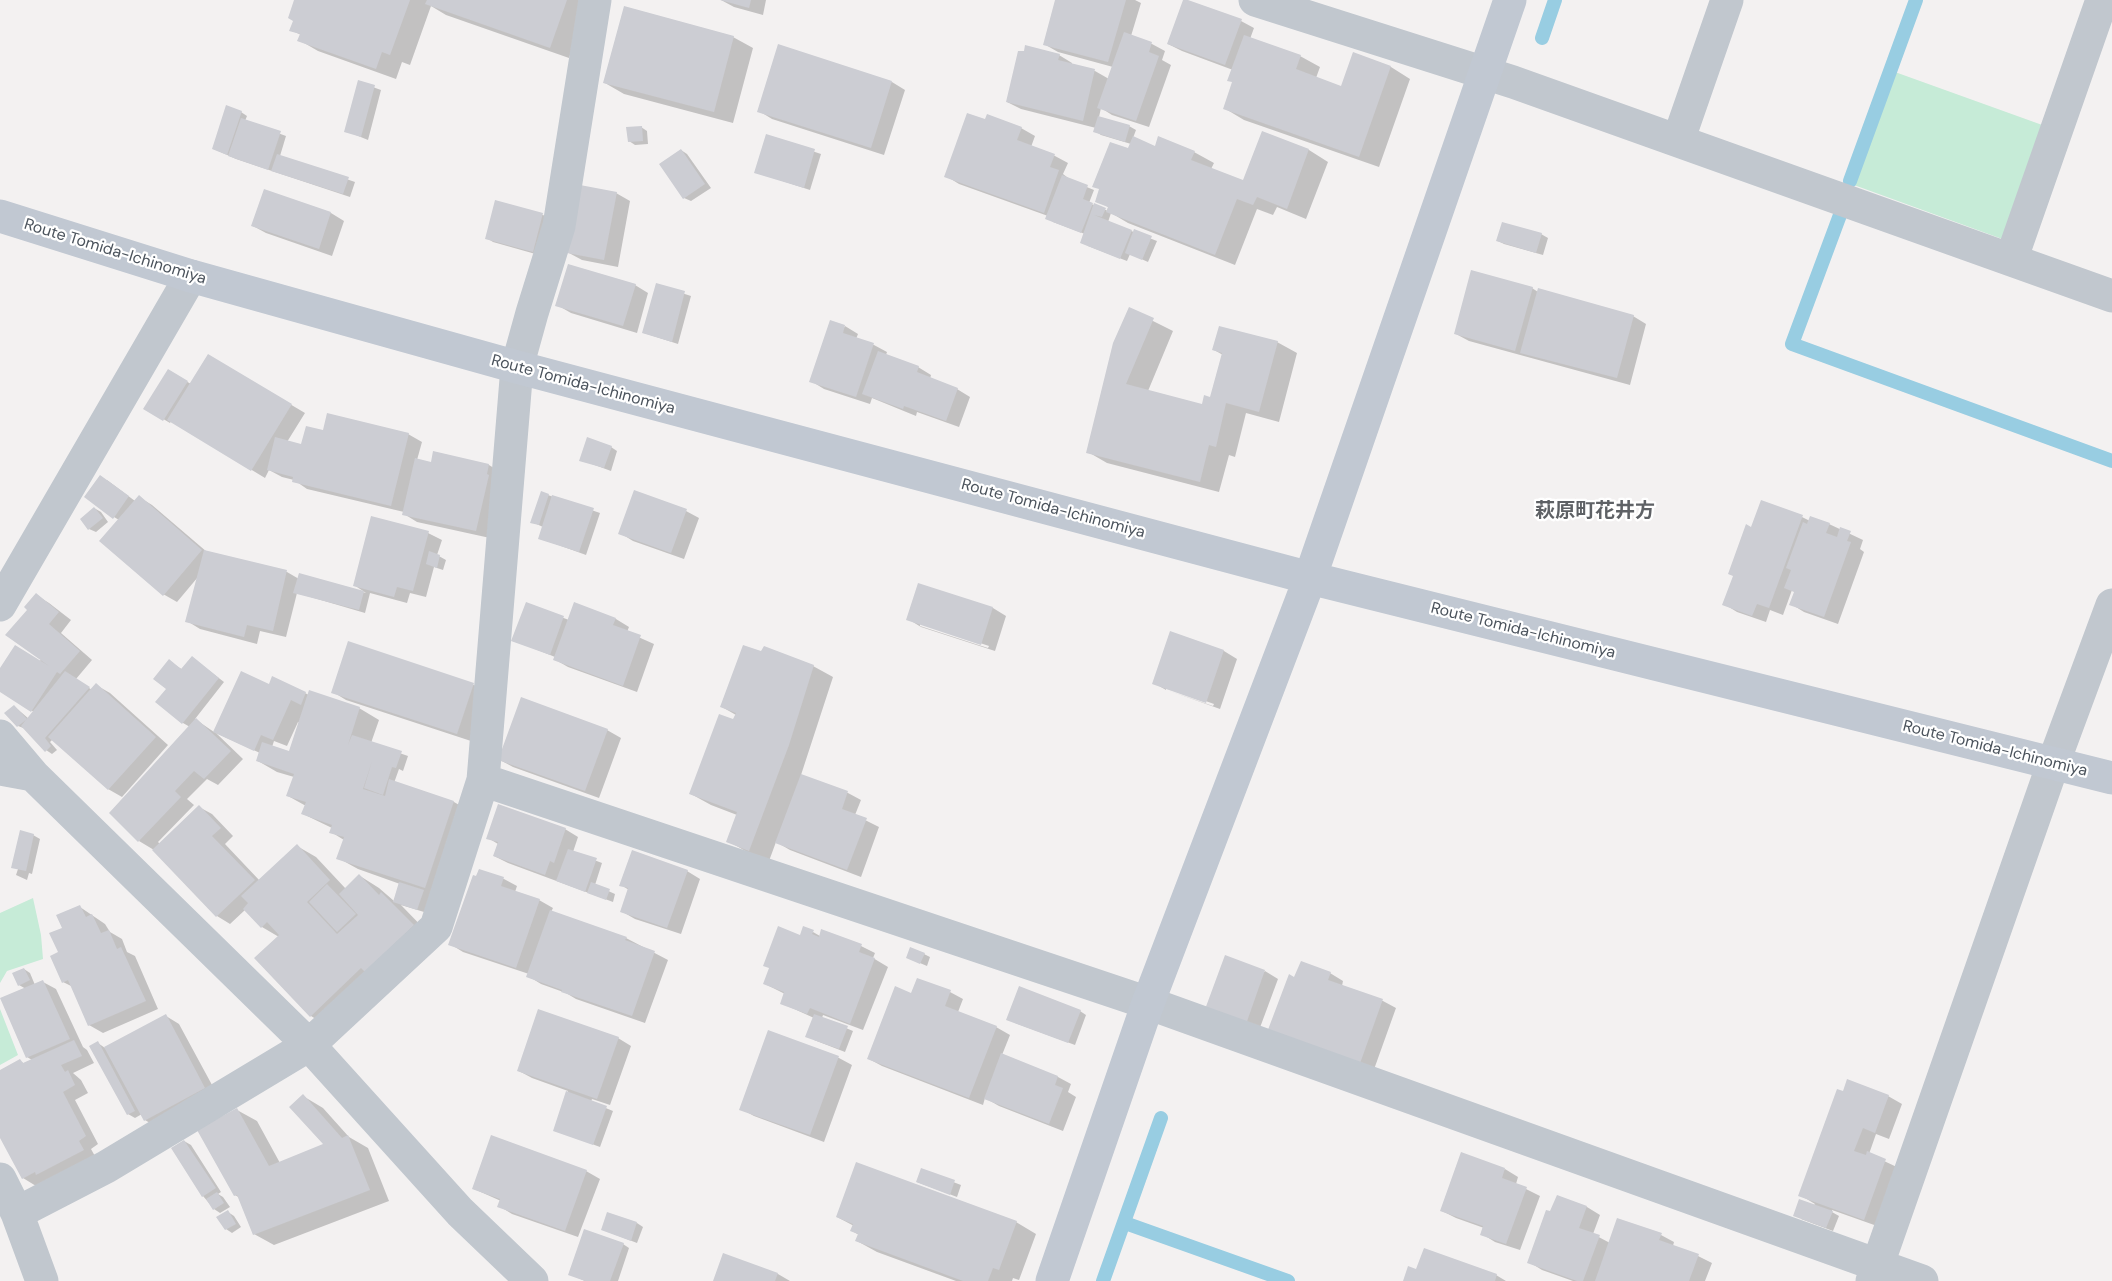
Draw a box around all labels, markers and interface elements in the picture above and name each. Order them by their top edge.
street label: Route Tomida-Ichinomiya [22,215,208,289]
street label: Route Tomida-Ichinomiya [489,351,677,419]
street label: Route Tomida-Ichinomiya [959,475,1147,543]
district label: 萩原町花井方 [1535,500,1655,524]
street label: Route Tomida-Ichinomiya [1429,599,1617,663]
street label: Route Tomida-Ichinomiya [1901,717,2089,781]

